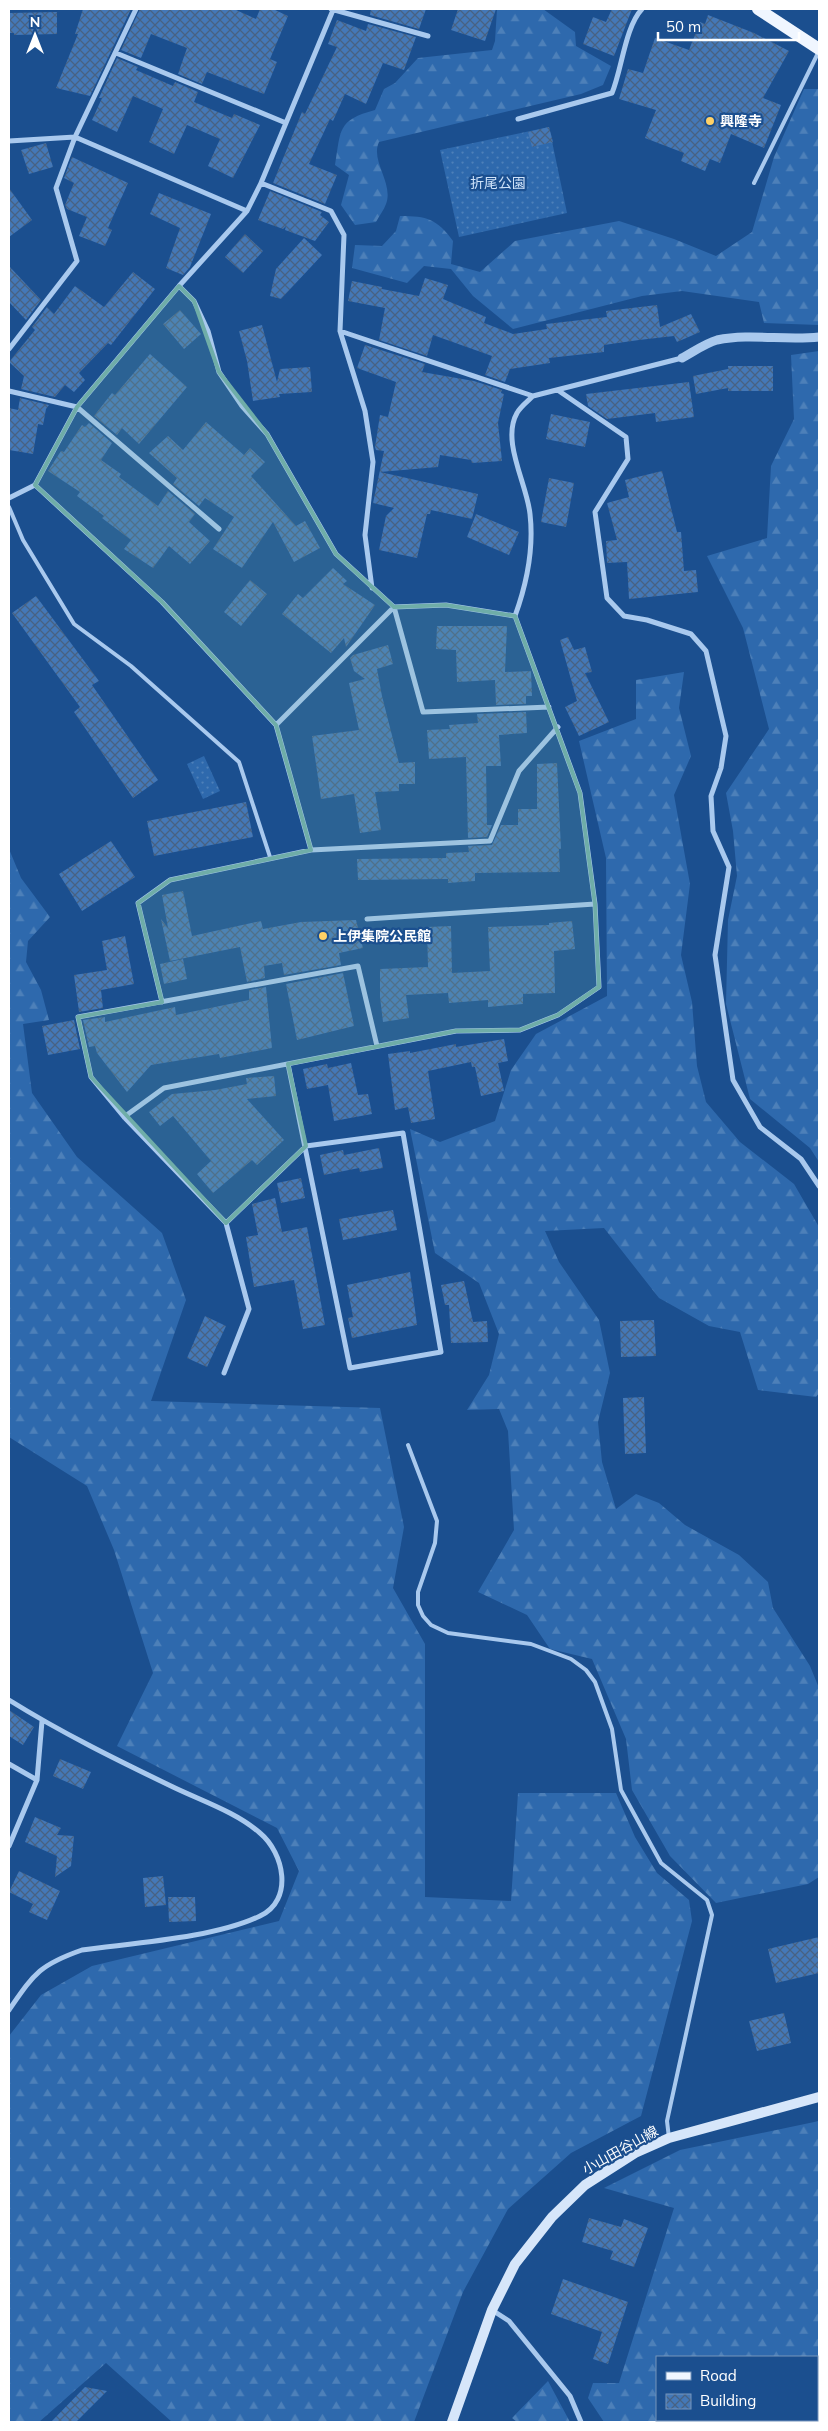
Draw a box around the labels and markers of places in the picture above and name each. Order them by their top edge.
place label: 興隆寺 [720,112,762,130]
marker: 興隆寺 [704,115,716,127]
place label: 上伊集院公民館 [333,927,431,945]
marker: 上伊集院公民館 [317,930,329,942]

